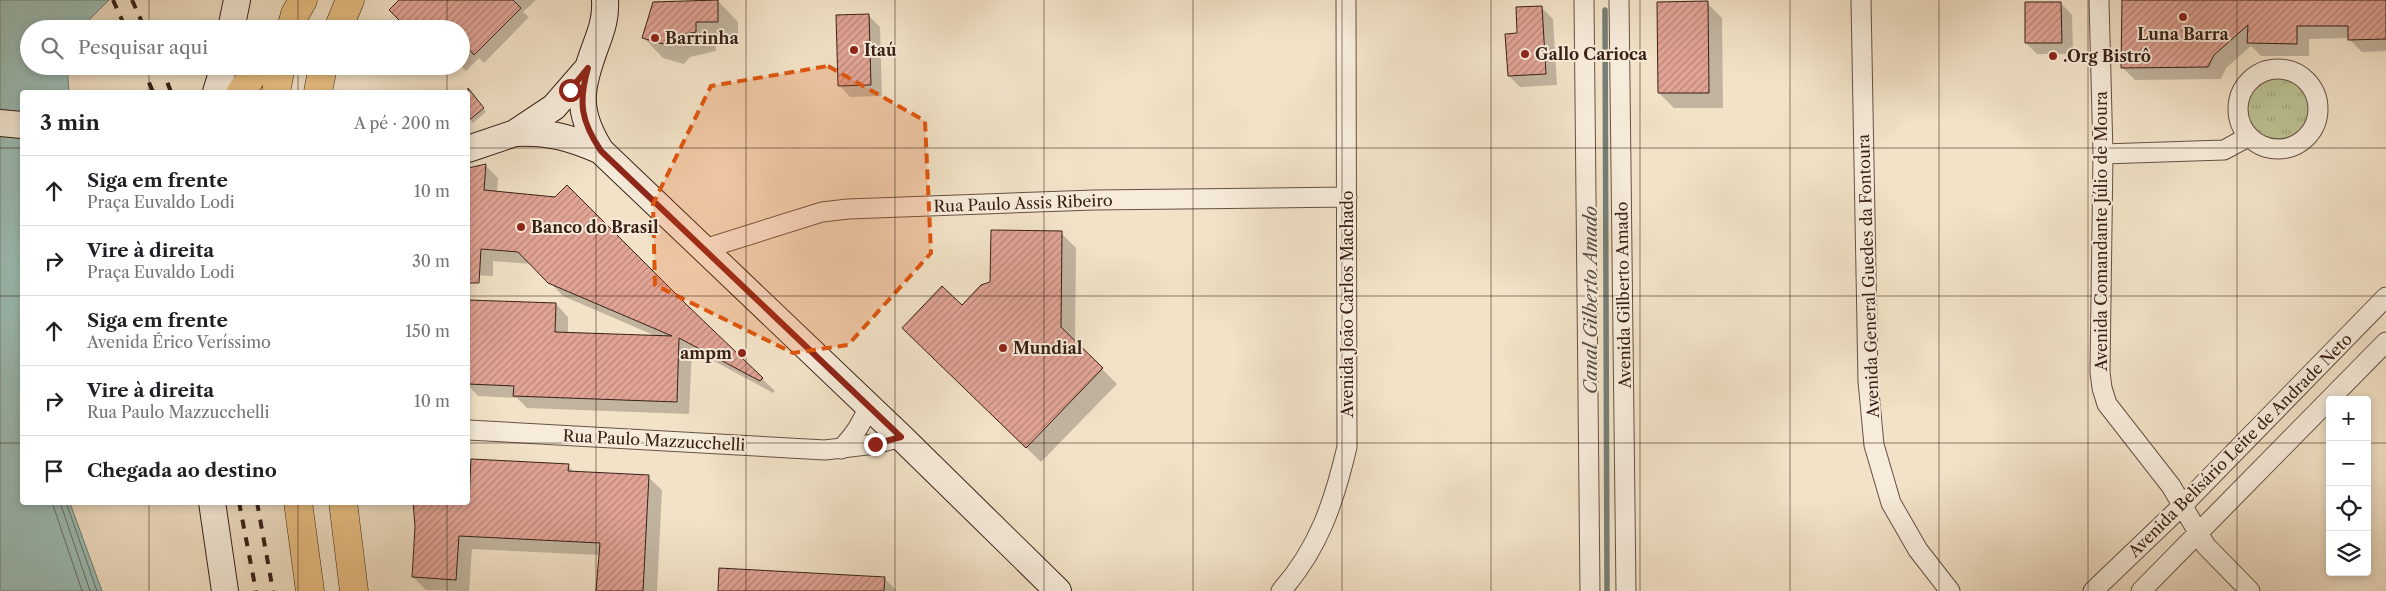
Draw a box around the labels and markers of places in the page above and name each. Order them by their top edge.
marker: Luna Barra [2177,11,2189,23]
place label: Luna Barra [2137,24,2230,44]
place label: Barrinha [665,28,739,48]
marker: Barrinha [649,32,661,44]
place label: Itaú [864,40,897,60]
marker: Itaú [848,44,860,56]
place label: Gallo Carioca [1535,44,1648,64]
place label: .Org Bistrô [2063,46,2151,66]
marker: Gallo Carioca [1519,48,1531,60]
marker: .Org Bistrô [2047,50,2059,62]
place label: Banco do Brasil [531,217,659,237]
marker: Banco do Brasil [515,221,527,233]
place label: Mundial [1013,338,1083,358]
marker: Mundial [997,342,1009,354]
place label: ampm [680,343,732,363]
marker: ampm [736,347,748,359]

